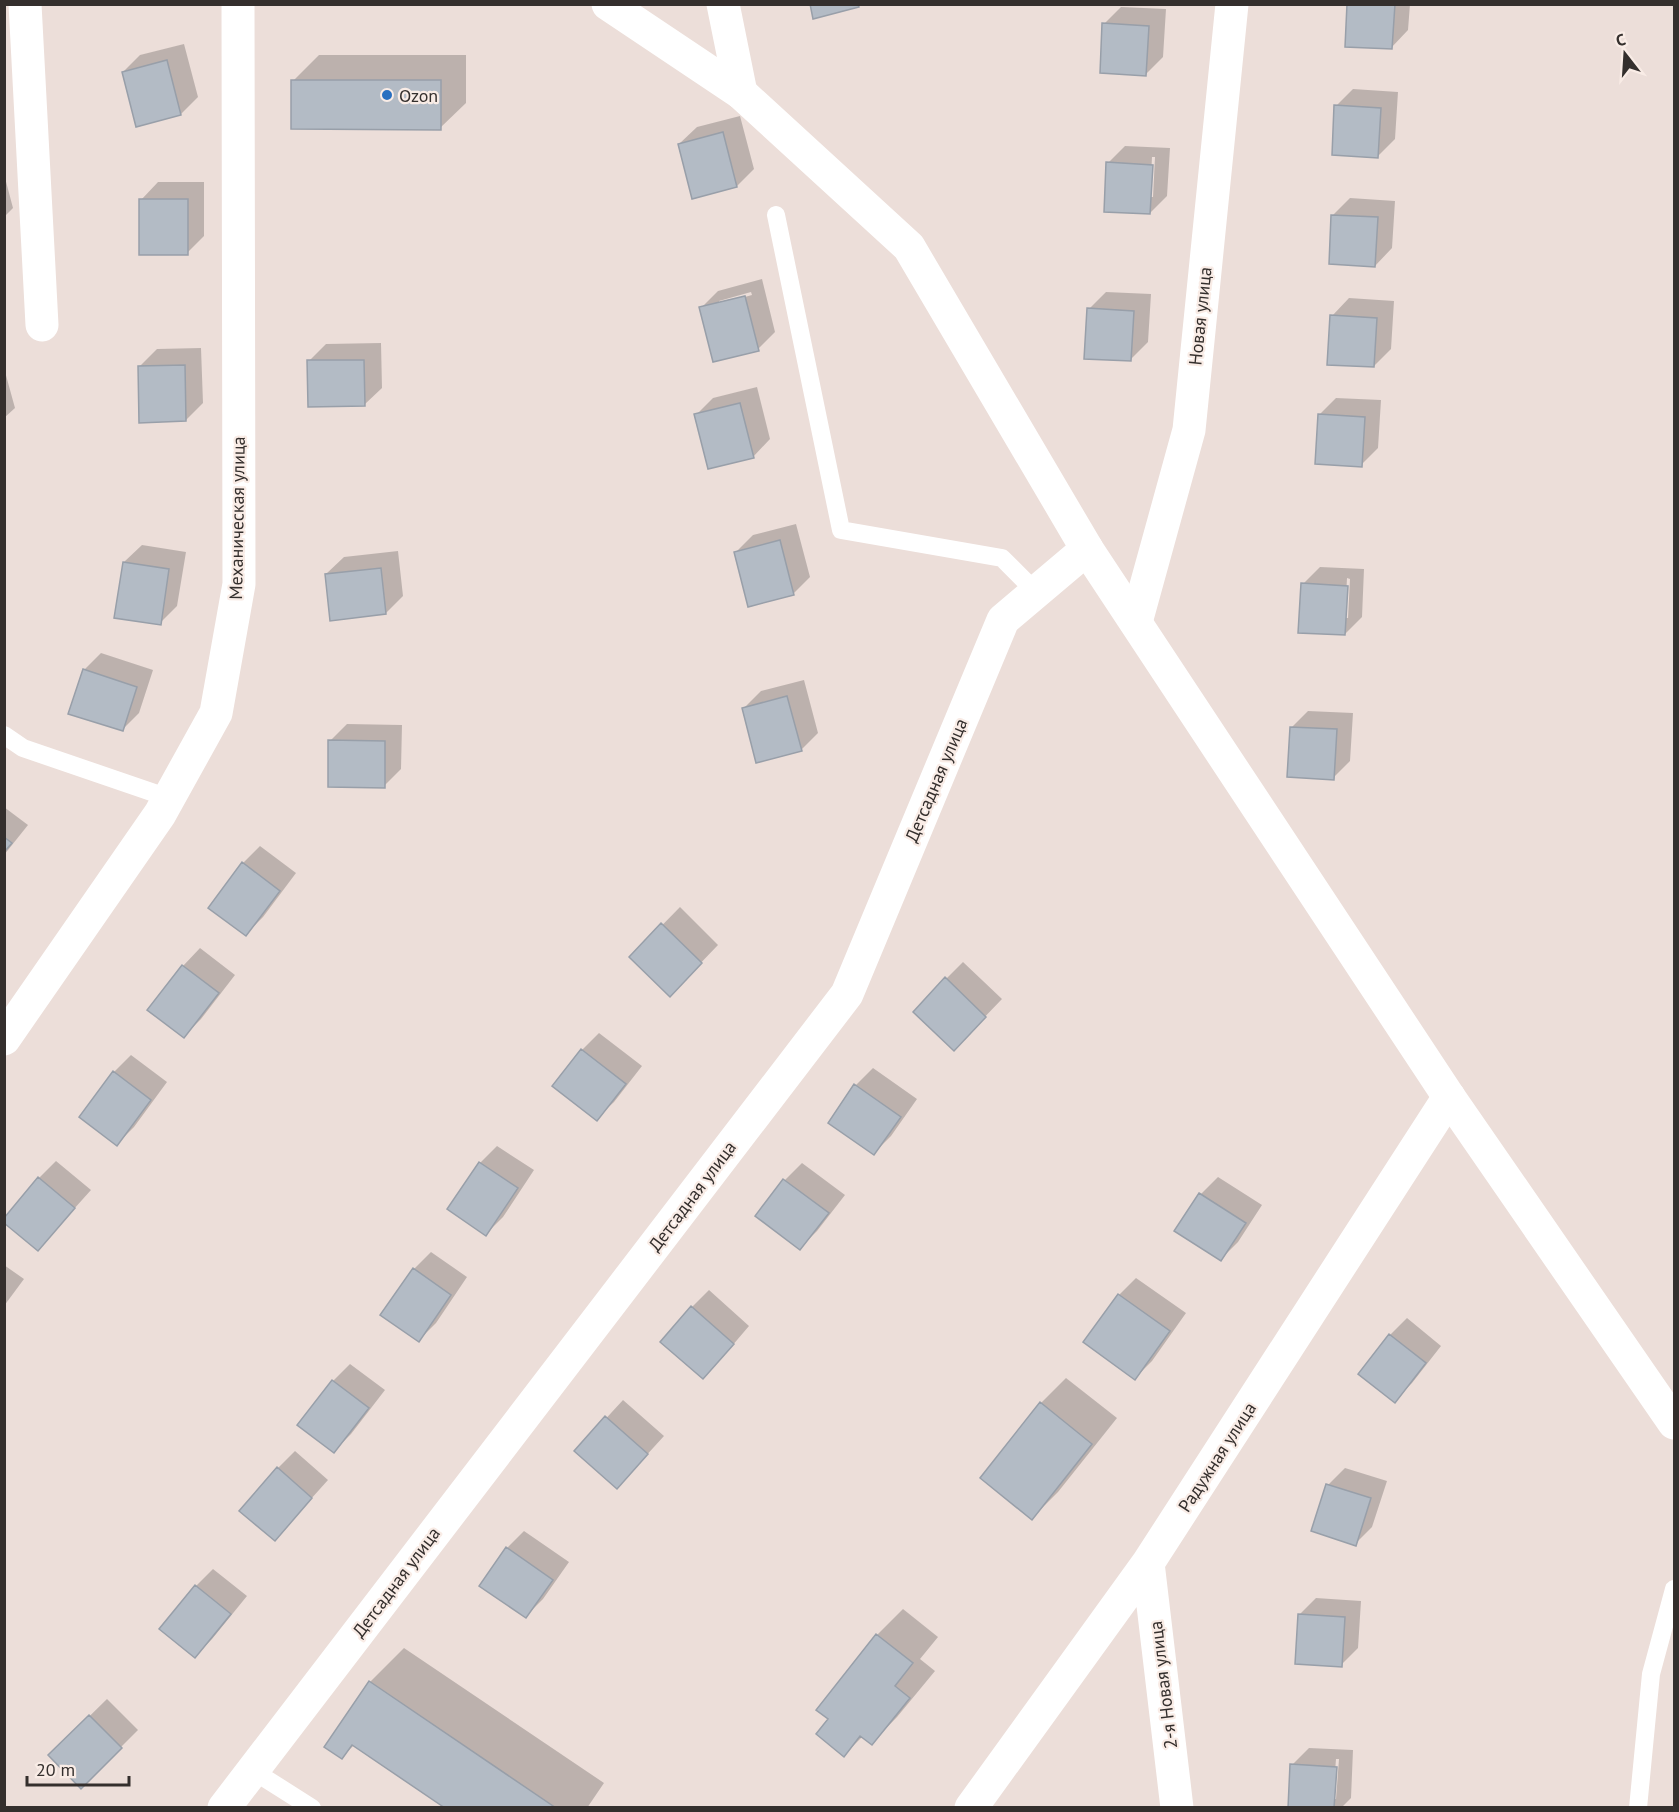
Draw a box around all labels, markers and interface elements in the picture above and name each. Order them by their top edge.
north arrow [1595,24,1655,84]
text: С [1613,29,1628,51]
place label: Ozon [399,84,438,107]
marker: Ozon [380,88,394,102]
street label: Новая улица [1183,266,1217,366]
street label: Механическая улица [224,436,250,600]
street label: Детсадная улица [900,715,972,845]
street label: Детсадная улица [643,1136,741,1256]
street label: Радужная улица [1173,1398,1261,1516]
street label: Детсадная улица [347,1522,445,1642]
street label: 2-я Новая улица [1144,1620,1182,1750]
scale bar [27,1749,129,1787]
text: 20 m [36,1758,75,1781]

